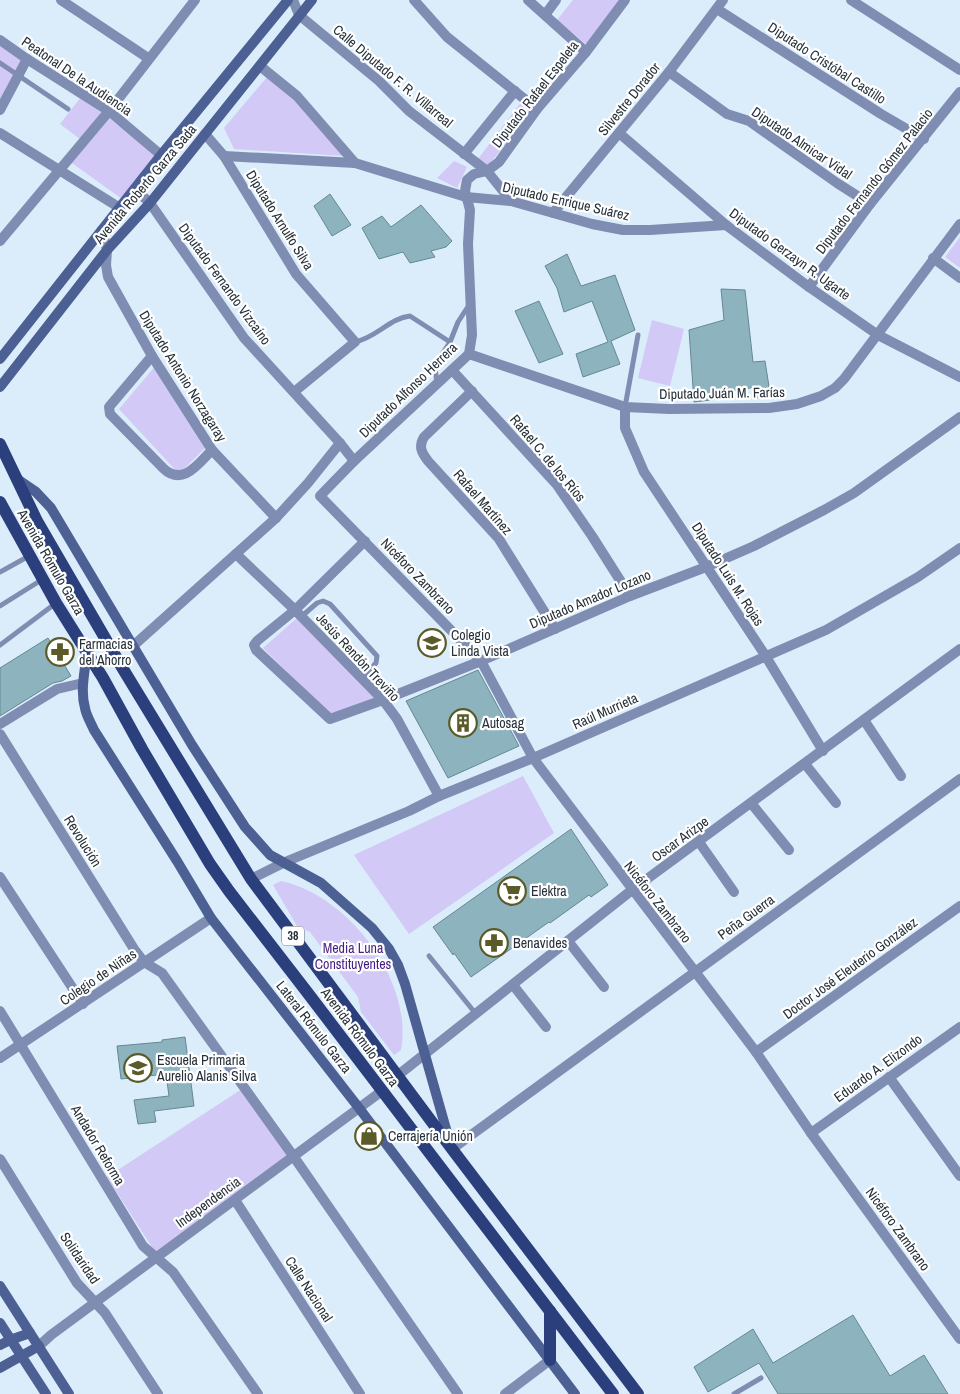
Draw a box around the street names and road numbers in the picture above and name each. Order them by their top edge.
street label: Diputado Cristóbal Castillo [765,18,889,108]
street label: Calle Diputado F. R. Villarreal [329,21,457,131]
street label: Peatonal De la Audiencia [18,32,136,120]
street label: Diputado Rafael Espeleta [488,36,583,151]
street label: Silvestre Dorador [594,58,664,139]
street label: Diputado Almicar Vidal [748,103,856,183]
street label: Diputado Fernando Gómez Palacio [811,105,937,257]
street label: Avenida Roberto Garza Sada [89,120,201,248]
street label: Diputado Arnulfo Silva [242,167,318,274]
street label: Diputado Enrique Suárez [501,178,631,224]
street label: Diputado Gerzayn R. Ugarte [726,204,854,304]
street label: Diputado Fernando Vizcaíno [175,220,275,348]
street label: Diputado Antonio Norzagaray [135,307,231,445]
street label: Diputado Alfonso Herrera [355,338,461,441]
street label: Diputado Juán M. Farías [659,383,785,403]
street label: Rafael C. de los Ríos [506,411,590,506]
street label: Rafael Martínez [450,466,517,539]
street label: Avenida Rómulo Garza [13,505,89,619]
street label: Diputado Luis M. Rojas [688,519,768,629]
street label: Nicéforo Zambrano [377,534,459,618]
street label: Diputado Amador Lozano [527,565,653,633]
street label: Jesús Rendón Treviño [312,609,404,705]
street label: Raúl Murrieta [570,688,641,733]
street label: Revolución [60,812,106,870]
street label: Oscar Arizpe [648,812,712,866]
street label: Nicéforo Zambrano [620,857,696,947]
street label: Peña Guerra [714,890,778,944]
street label: Doctor José Eleuterio González [779,913,921,1023]
road number: 38 [282,926,304,946]
street label: Colegio de Niñas [56,945,140,1009]
street label: Lateral Rómulo Garza [272,977,356,1077]
street label: Avenida Rómulo Garza [316,983,403,1090]
street label: Eduardo A. Elizondo [830,1030,926,1106]
street label: Andador Reforma [66,1101,129,1189]
street label: Independencia [172,1172,245,1232]
street label: Nicéforo Zambrano [862,1184,934,1274]
street label: Solidaridad [56,1229,104,1287]
street label: Calle Nacional [281,1253,337,1325]

